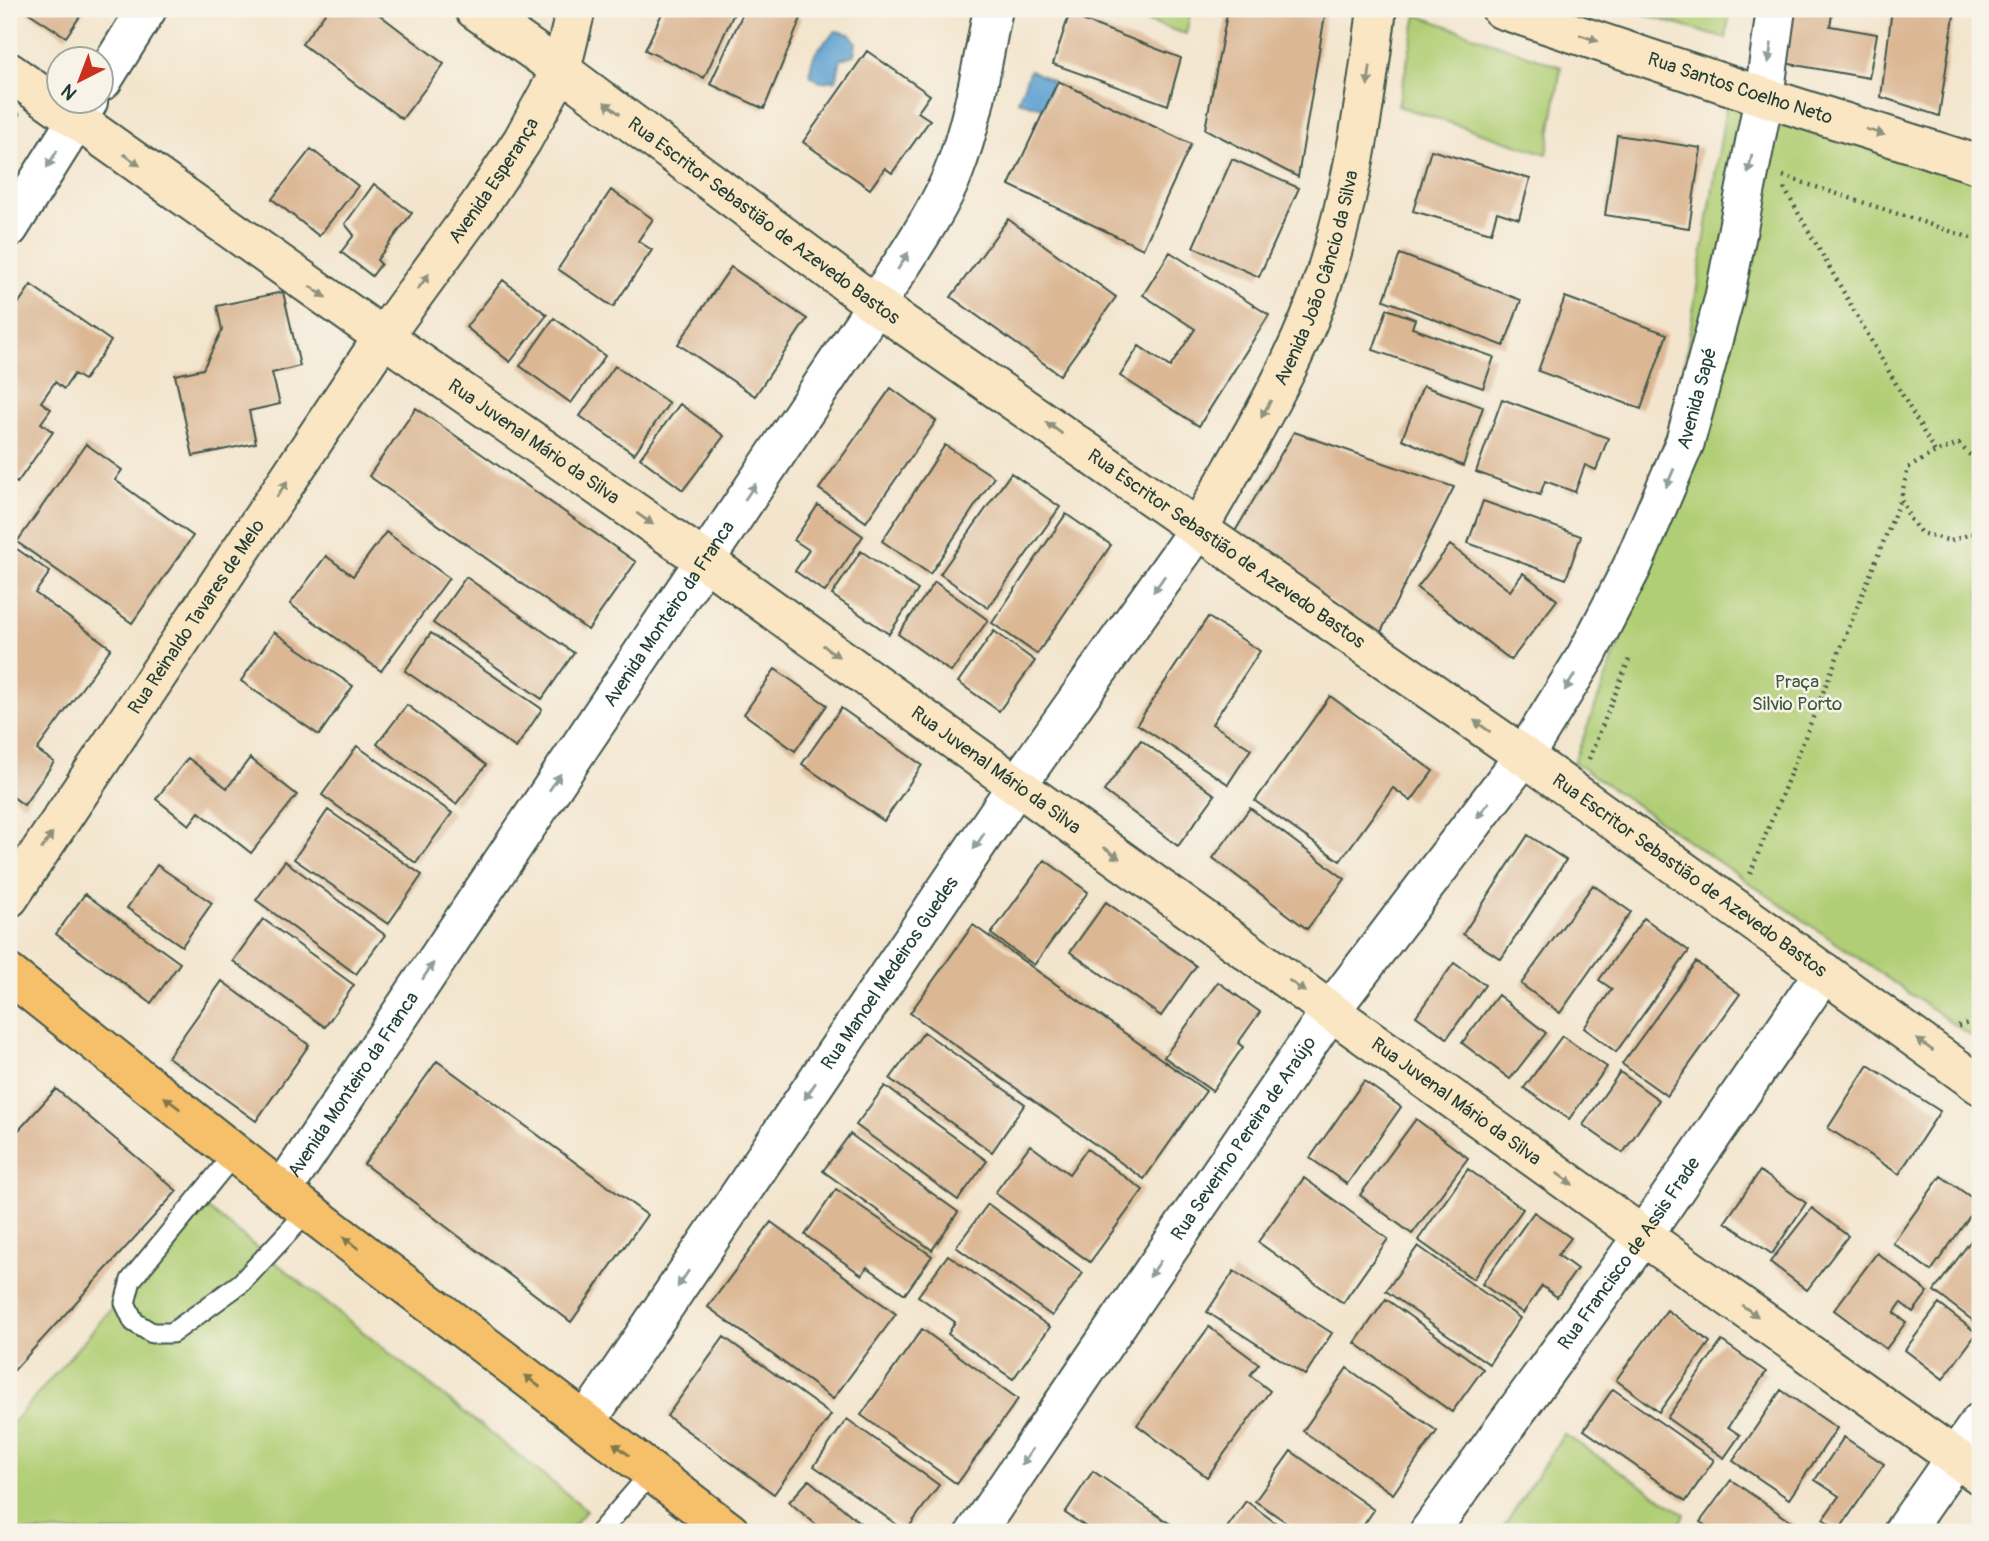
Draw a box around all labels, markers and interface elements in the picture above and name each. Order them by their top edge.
one-way arrow [1579,33,1600,44]
one-way arrow [1764,42,1775,64]
north arrow [46,46,116,116]
street label: Rua Santos Coelho Neto [1645,47,1836,130]
one-way arrow [1363,66,1374,88]
text: N [56,79,82,105]
one-way arrow [603,100,621,115]
street label: Rua Escritor Sebastião de Azevedo Bastos [623,112,905,330]
street label: Avenida Esperança [443,113,544,248]
one-way arrow [1865,127,1886,138]
one-way arrow [46,150,59,169]
one-way arrow [123,153,141,167]
one-way arrow [1745,153,1756,175]
street label: Avenida João Câncio da Silva [1269,168,1364,389]
one-way arrow [897,252,909,271]
one-way arrow [416,273,430,291]
one-way arrow [309,284,327,298]
street label: Avenida Sapé [1671,345,1722,453]
street label: Rua Juvenal Mário da Silva [443,374,624,510]
one-way arrow [1260,399,1272,418]
one-way arrow [1045,421,1063,435]
street label: Rua Escritor Sebastião de Azevedo Bastos [1083,444,1370,654]
one-way arrow [1664,468,1675,489]
one-way arrow [275,479,288,498]
one-way arrow [744,482,757,502]
one-way arrow [636,512,654,526]
street label: Rua Reinaldo Tavares de Melo [123,515,270,719]
street label: Avenida Monteiro da Franca [598,516,740,711]
one-way arrow [1152,575,1166,593]
one-way arrow [822,644,840,658]
park label: Praça Silvio Porto [1752,670,1842,716]
one-way arrow [1563,673,1576,692]
street label: Rua Juvenal Mário da Silva [906,701,1086,840]
one-way arrow [1473,719,1491,733]
street label: Rua Escritor Sebastião de Azevedo Bastos [1548,768,1832,983]
one-way arrow [548,773,562,791]
one-way arrow [1477,801,1491,819]
one-way arrow [40,831,53,851]
one-way arrow [972,831,985,851]
one-way arrow [1103,846,1121,860]
street label: Rua Manoel Medeiros Guedes [816,871,964,1074]
one-way arrow [422,961,435,981]
one-way arrow [1288,978,1306,992]
street label: Avenida Monteiro da Franca [282,987,424,1182]
street label: Rua Severino Pereira de Araújo [1166,1032,1322,1245]
street label: Rua Juvenal Mário da Silva [1366,1032,1546,1171]
one-way arrow [1916,1038,1934,1052]
one-way arrow [804,1081,817,1100]
one-way arrow [163,1096,180,1111]
street label: Rua Francisco de Assis Frade [1553,1152,1706,1355]
one-way arrow [1556,1172,1574,1186]
one-way arrow [342,1236,360,1251]
one-way arrow [1148,1260,1162,1278]
one-way arrow [676,1270,690,1288]
one-way arrow [1741,1304,1759,1318]
one-way arrow [523,1374,541,1388]
one-way arrow [612,1442,630,1456]
one-way arrow [1020,1448,1034,1466]

